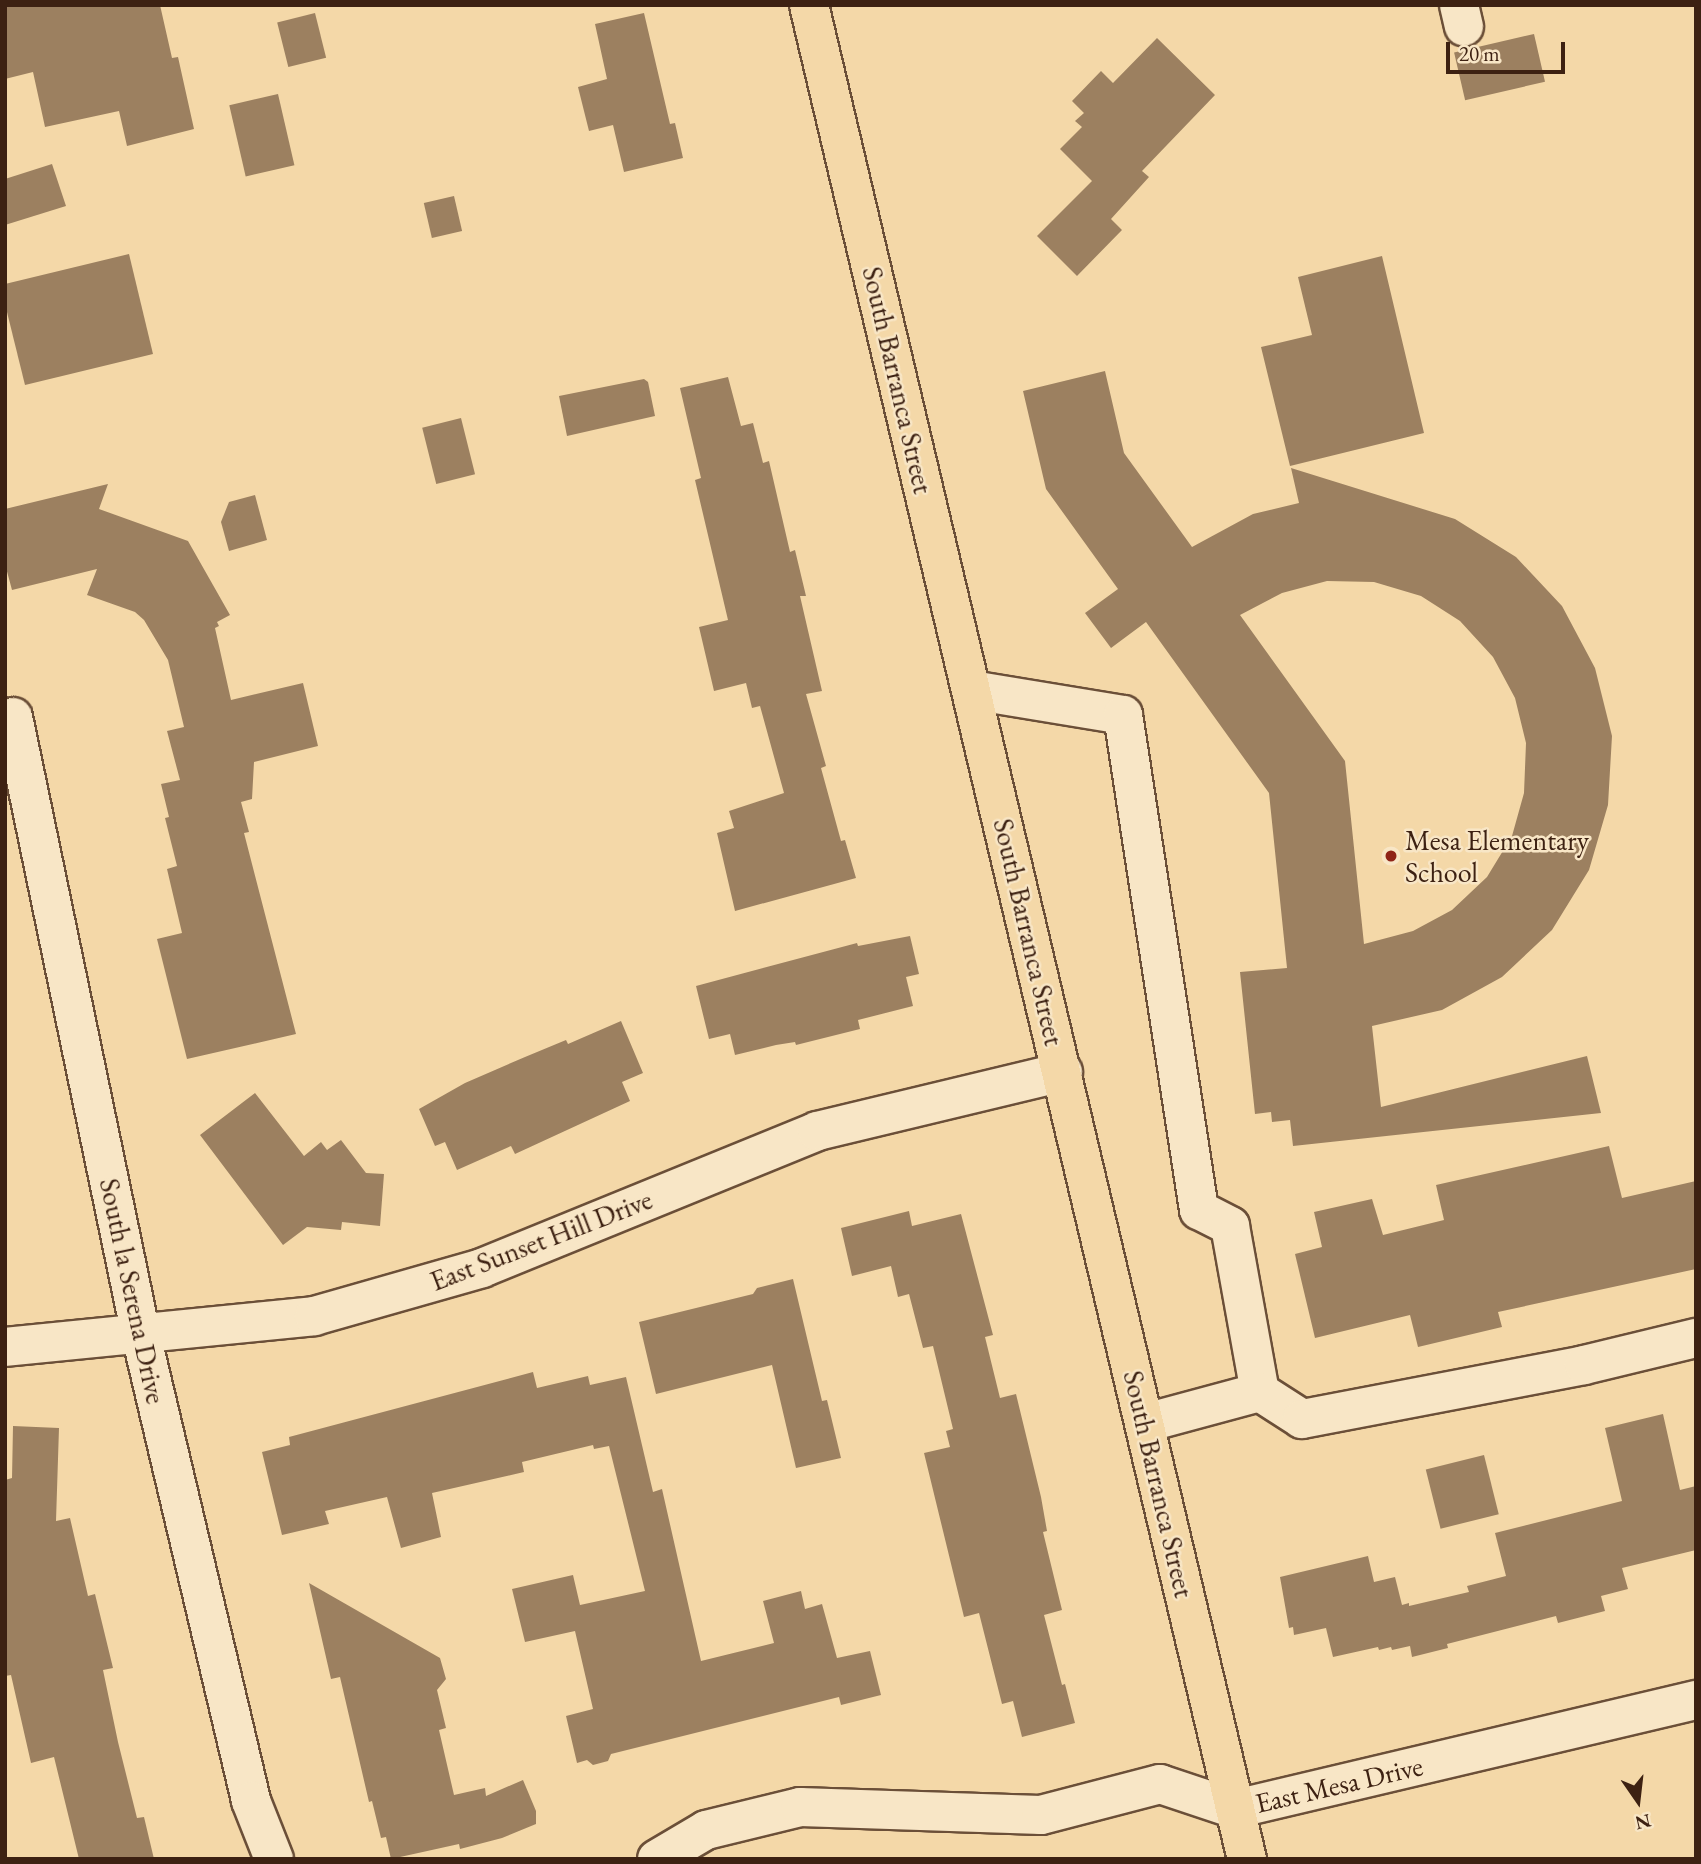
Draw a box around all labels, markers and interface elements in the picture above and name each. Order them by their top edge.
scale bar [1449,28,1568,72]
text: 20 m [1459,40,1500,67]
street label: South Barranca Street [856,263,940,497]
street label: South Barranca Street [987,815,1071,1049]
place label: Mesa Elementary School [1405,823,1589,889]
marker: Mesa Elementary School [1383,848,1399,864]
street label: South la Serena Drive [93,1175,173,1407]
street label: East Sunset Hill Drive [425,1182,657,1298]
street label: South Barranca Street [1117,1367,1201,1601]
street label: East Mesa Drive [1252,1748,1426,1820]
north arrow [1603,1766,1673,1836]
text: N [1633,1808,1654,1836]

